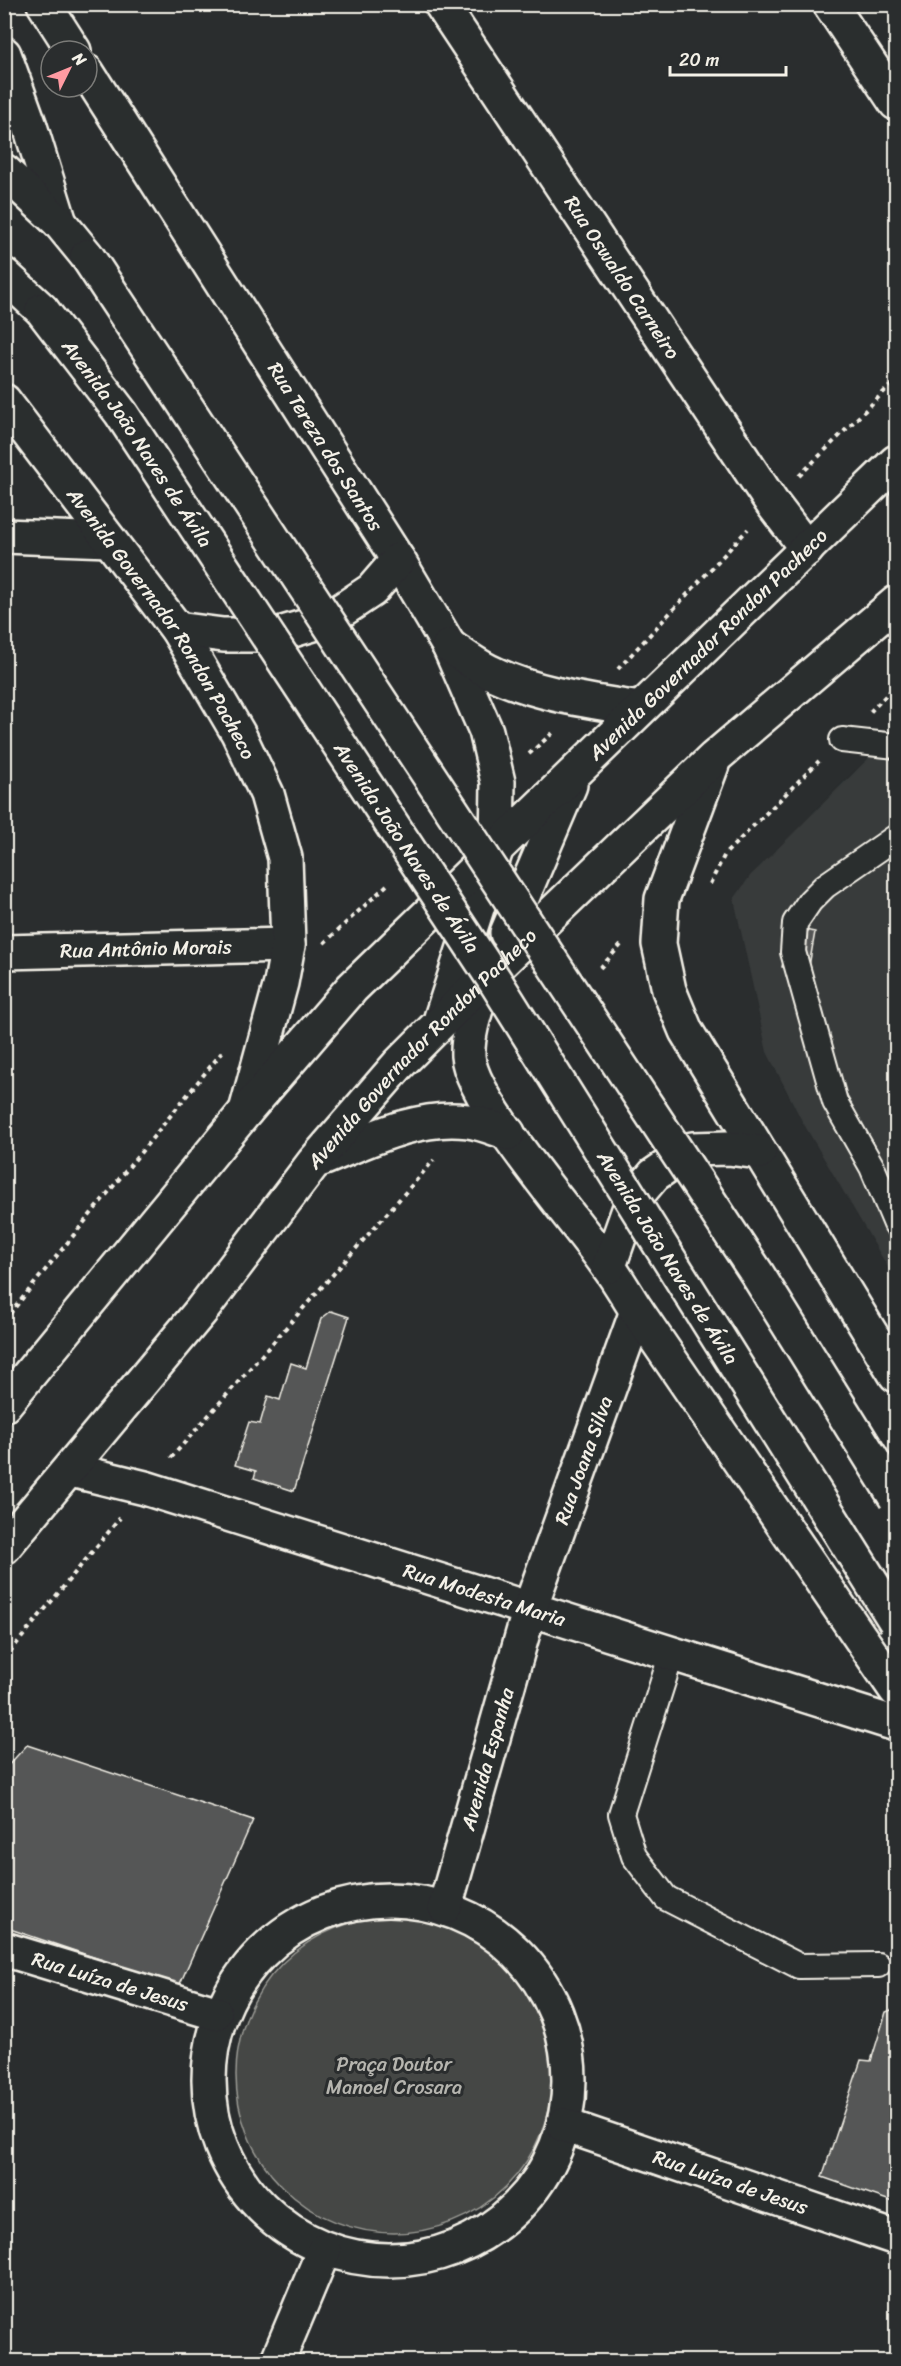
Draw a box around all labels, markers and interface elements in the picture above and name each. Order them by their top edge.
north arrow [39,39,99,99]
scale bar [670,39,786,77]
text: N [65,44,95,74]
text: 20 m [679,44,719,76]
street label: Rua Oswaldo Carneiro [555,188,689,367]
street label: Avenida João Naves de Ávila [52,331,222,555]
street label: Rua Tereza dos Santos [258,355,393,539]
street label: Avenida Governador Rondon Pacheco [57,479,265,766]
street label: Avenida Governador Rondon Pacheco [579,520,836,770]
street label: Avenida João Naves de Ávila [323,734,489,961]
street label: Avenida Governador Rondon Pacheco [297,919,546,1178]
street label: Rua Antônio Morais [60,929,233,969]
street label: Avenida João Naves de Ávila [587,1143,748,1372]
street label: Rua Joana Silva [544,1391,623,1530]
street label: Rua Modesta Maria [399,1553,571,1637]
street label: Avenida Espanha [450,1683,525,1836]
street label: Rua Luíza de Jesus [28,1941,193,2022]
park label: Praça Doutor Manoel Crosara [326,2047,462,2105]
street label: Rua Luíza de Jesus [648,2140,813,2225]

